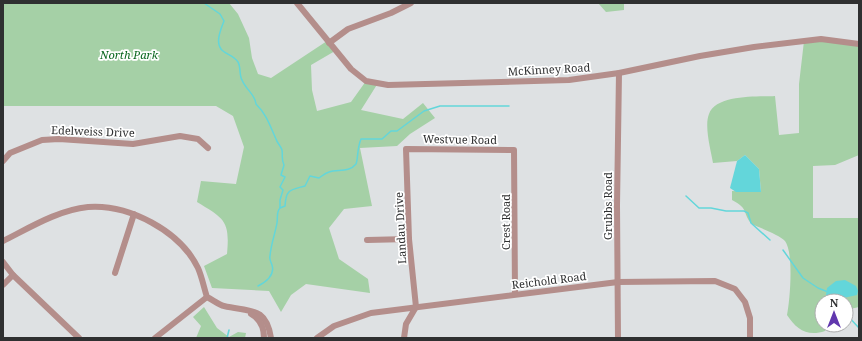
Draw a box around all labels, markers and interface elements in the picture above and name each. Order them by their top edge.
park label: North Park [99,47,159,62]
street label: McKinney Road [507,59,591,79]
street label: Edelweiss Drive [51,122,135,140]
street label: Westvue Road [423,131,497,147]
street label: Grubbs Road [600,172,615,240]
street label: Landau Drive [391,192,409,264]
street label: Crest Road [498,194,513,250]
street label: Reichold Road [511,268,587,292]
north arrow [814,293,854,333]
text: N [830,295,839,310]

